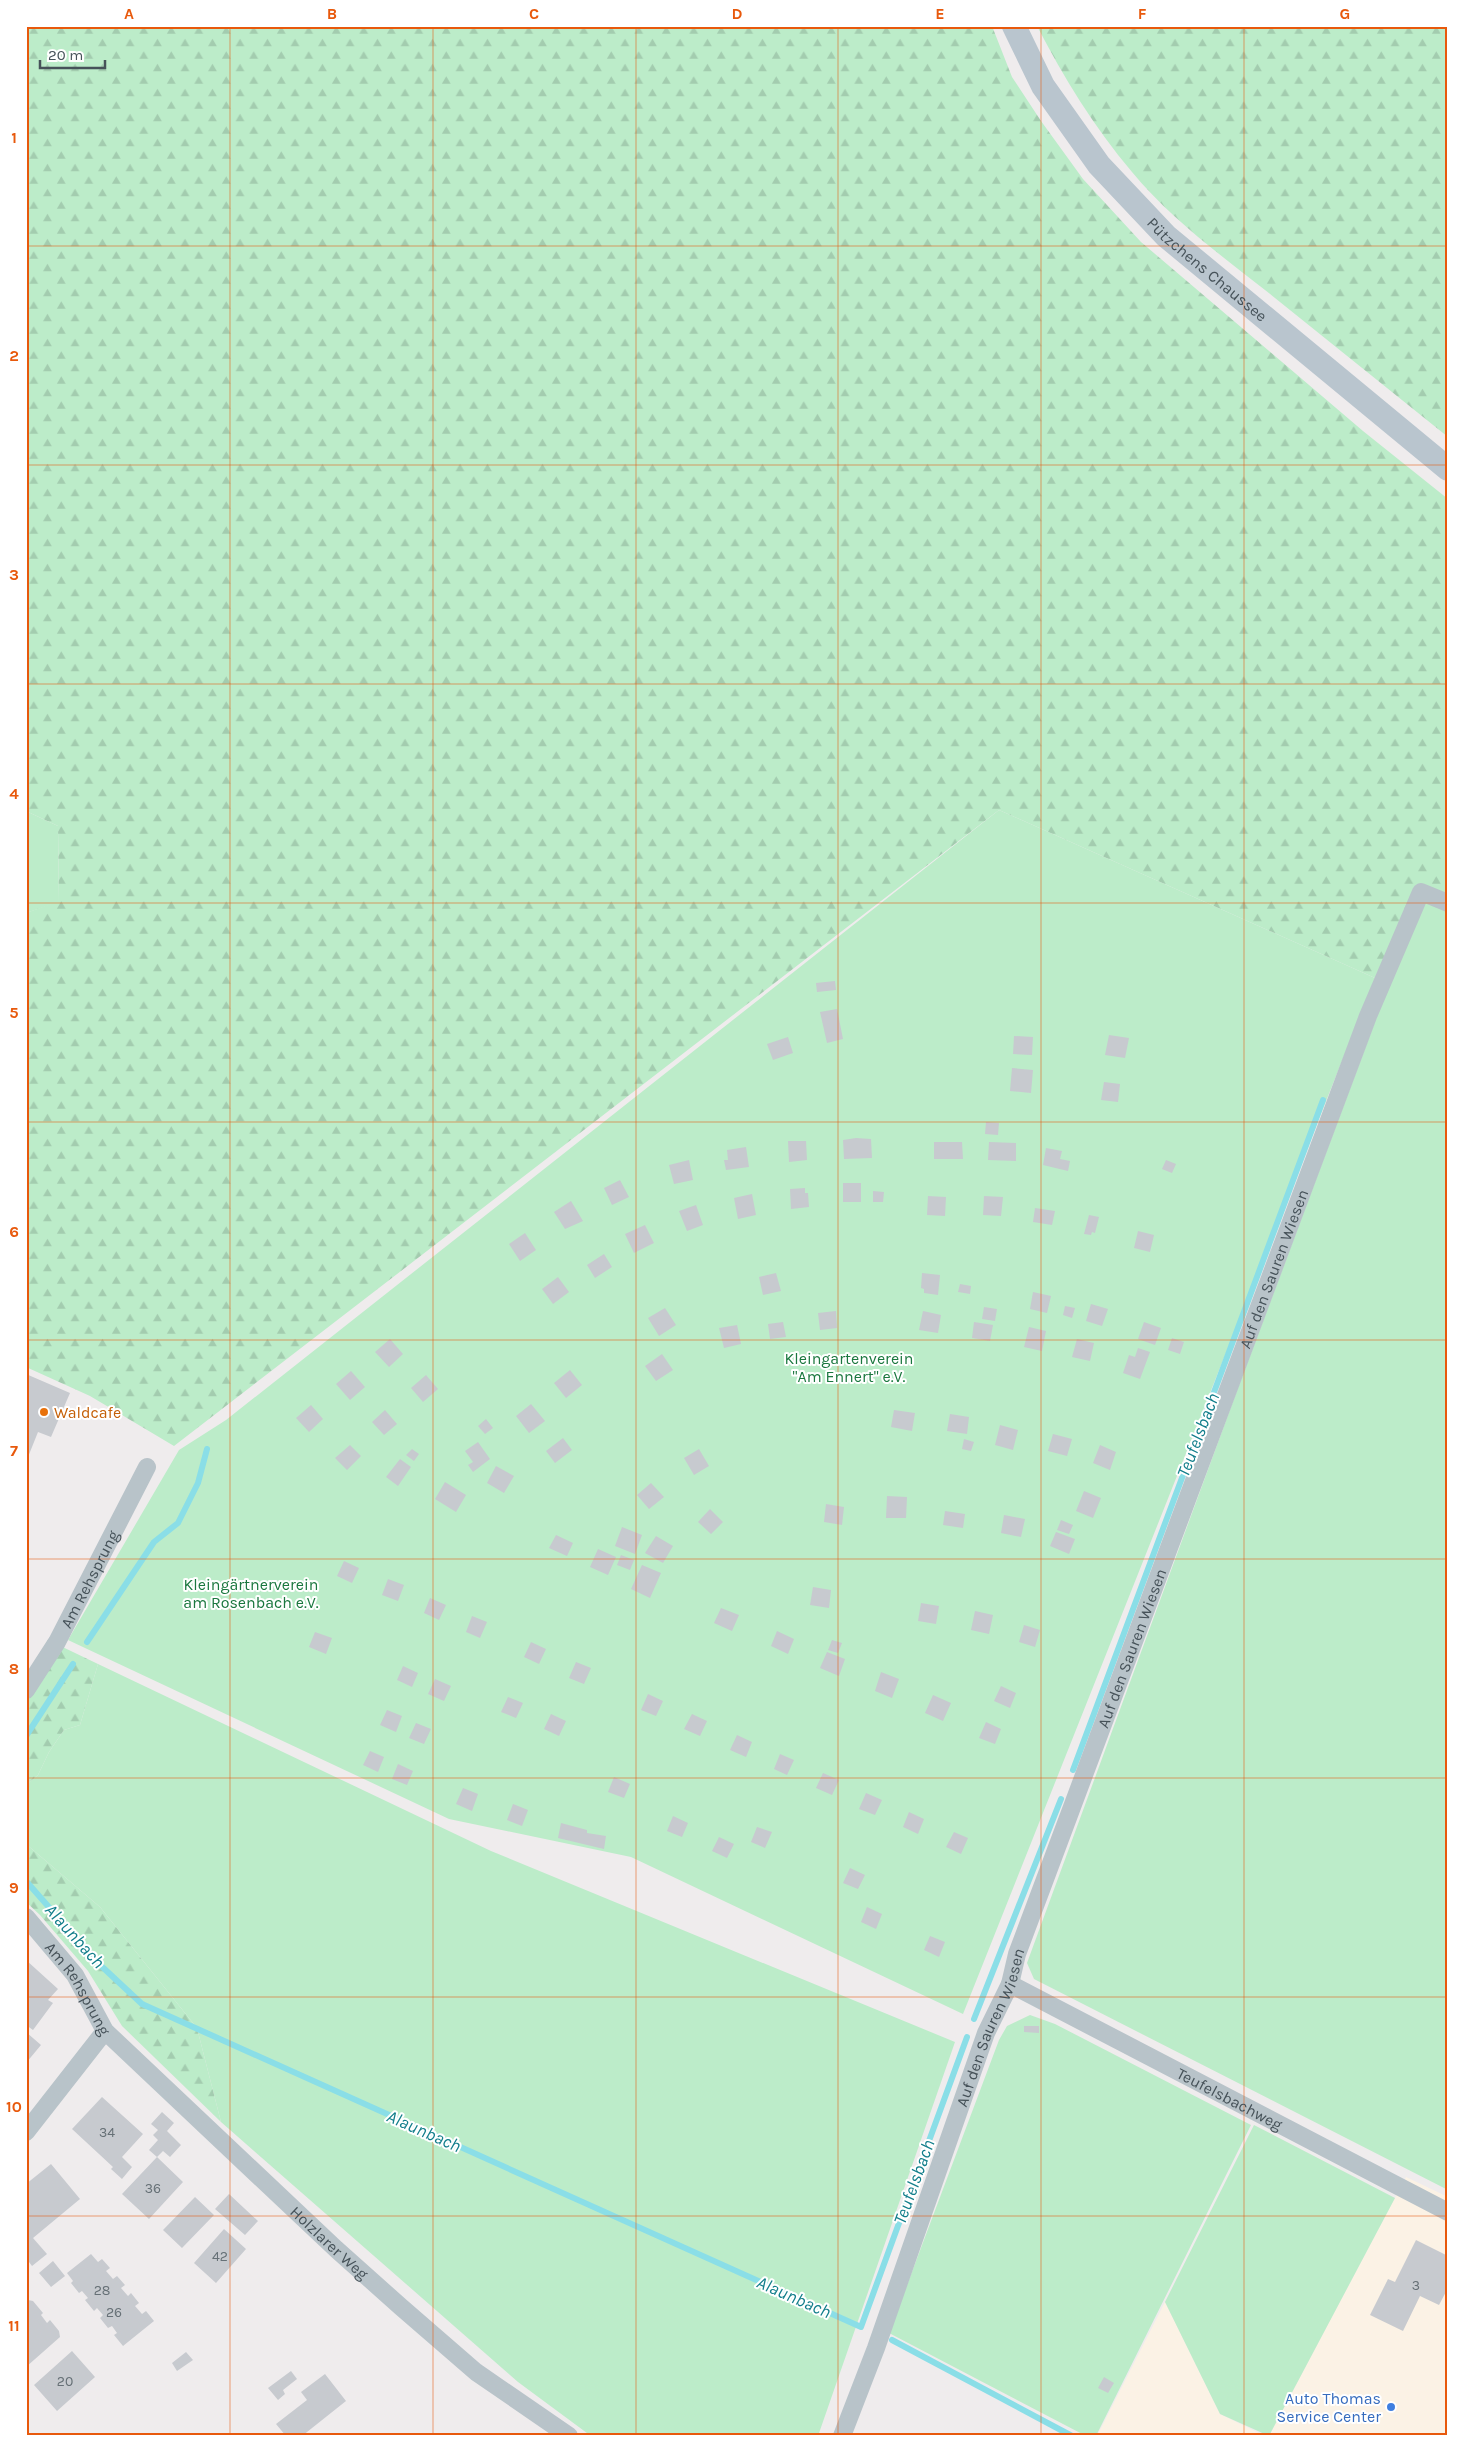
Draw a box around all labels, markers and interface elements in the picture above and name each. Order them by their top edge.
text: A [124,4,134,23]
text: B [327,4,337,23]
text: C [529,4,539,23]
text: D [732,4,743,23]
text: E [935,4,945,23]
text: F [1138,4,1147,23]
text: G [1340,4,1350,23]
scale bar [40,38,105,70]
text: 20 m [48,46,83,64]
text: 1 [11,128,17,147]
street label: Pützchens Chaussee [1143,213,1271,326]
text: 2 [9,346,19,365]
text: 3 [9,565,19,584]
text: 4 [9,784,19,803]
text: 5 [9,1003,19,1022]
street label: Auf den Sauren Wiesen [1235,1187,1312,1351]
text: 6 [9,1222,19,1241]
park label: Kleingartenverein "Am Ennert" e.V. [784,1349,914,1386]
water label: Teufelsbach [1172,1390,1224,1480]
place label: Waldcafe [54,1403,121,1422]
marker: Waldcafe [38,1406,50,1418]
text: 7 [10,1441,18,1460]
street label: Am Rehsprung [57,1527,123,1631]
street label: Auf den Sauren Wiesen [1093,1566,1170,1731]
park label: Kleingärtnerverein am Rosenbach e.V. [183,1575,319,1612]
text: 8 [9,1659,19,1678]
text: 9 [9,1878,19,1897]
water label: Alaunbach [40,1899,110,1973]
street label: Am Rehsprung [41,1938,115,2039]
street label: Auf den Sauren Wiesen [952,1945,1028,2109]
street label: Teufelsbachweg [1174,2064,1286,2134]
text: 10 [6,2097,22,2116]
water label: Alaunbach [383,2105,465,2157]
house number: 34 [99,2124,115,2141]
water label: Teufelsbach [889,2137,939,2227]
house number: 36 [145,2180,161,2197]
street label: Holzlarer Weg [286,2202,372,2284]
house number: 42 [212,2248,228,2265]
water label: Alaunbach [753,2271,835,2323]
house number: 3 [1412,2277,1420,2294]
house number: 28 [94,2282,110,2299]
house number: 26 [106,2304,122,2321]
text: 11 [8,2316,20,2335]
house number: 20 [57,2373,73,2390]
place label: Auto Thomas Service Center [1277,2389,1381,2426]
marker: Auto Thomas Service Center [1385,2401,1397,2413]

